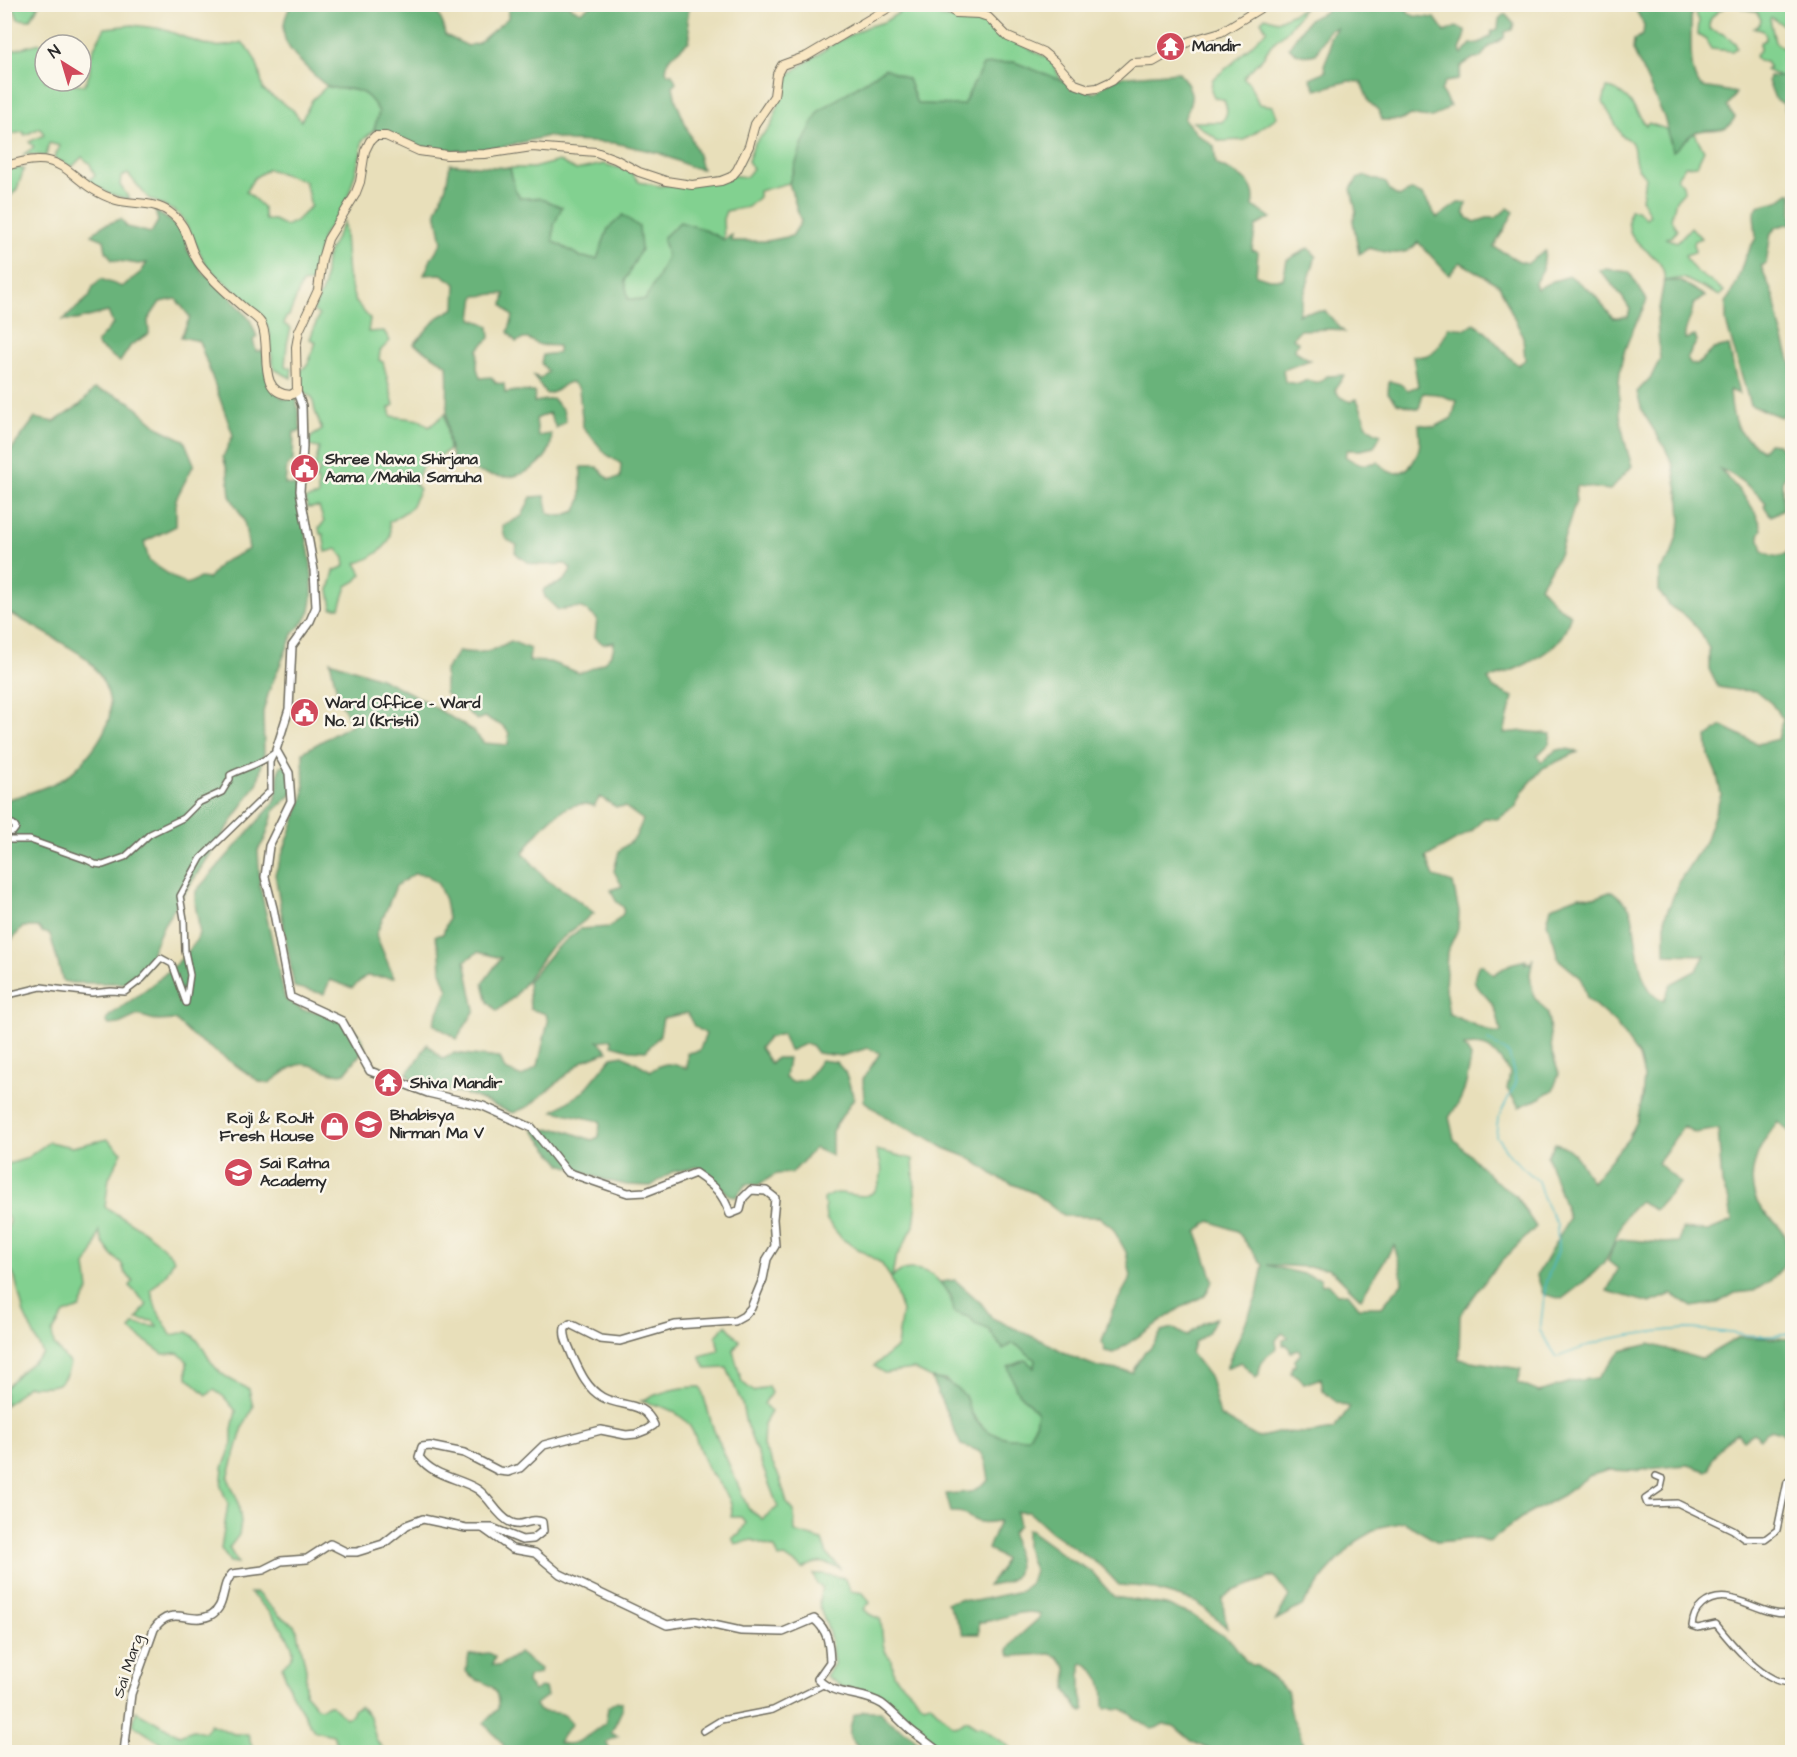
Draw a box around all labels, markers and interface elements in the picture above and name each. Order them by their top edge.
temple icon: Mandir [1155,30,1187,62]
north arrow [33,33,93,93]
place label: Mandir [1192,35,1241,57]
text: N [44,40,65,64]
place label: Shree Nawa Shirjana Aama /Mahila Samuha [324,448,482,488]
public building icon: Shree Nawa Shirjana Aama /Mahila Samuha [288,452,320,484]
place label: Ward Office - Ward No. 21 (Kristi) [324,692,481,732]
public building icon: Ward Office - Ward No. 21 (Kristi) [288,696,320,728]
temple icon: Shiva Mandir [373,1067,405,1099]
place label: Shiva Mandir [409,1072,502,1094]
place label: Bhabisya Nirman Ma V [390,1104,485,1144]
place label: Roji & RoJit Fresh House [220,1107,315,1147]
school or university icon: Bhabisya Nirman Ma V [353,1108,385,1140]
shop icon: Roji & RoJit Fresh House [319,1111,351,1143]
place label: Sai Ratna Academy [259,1152,330,1193]
school or university icon: Sai Ratna Academy [223,1156,255,1188]
street label: Sai Marg [107,1631,150,1701]

